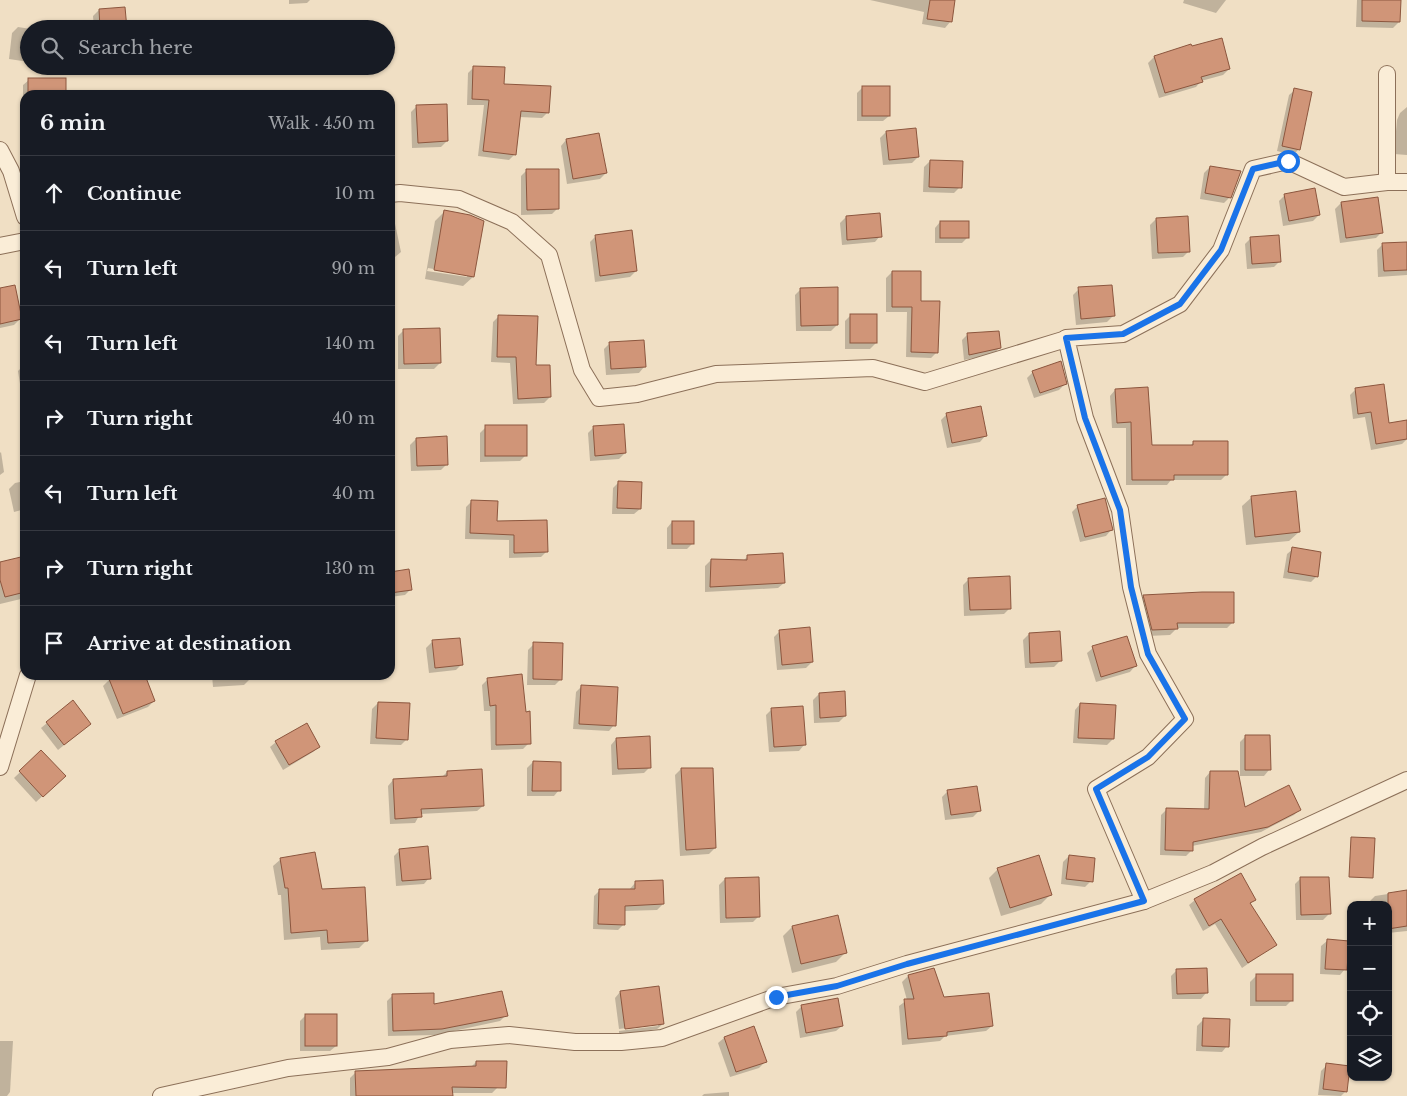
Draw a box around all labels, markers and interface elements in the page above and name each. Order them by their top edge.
search box [20,20,395,75]
icon: search [38,34,66,62]
text: Search here [78,36,193,59]
text: 6 min [40,110,106,136]
text: Walk · 450 m [269,113,375,133]
route start [1277,150,1300,173]
icon: ahead [40,179,68,207]
text: Continue [87,182,182,205]
text: 10 m [335,183,375,203]
icon: left [40,254,68,282]
text: Turn left [87,257,178,280]
text: 90 m [332,258,375,278]
icon: left [40,329,68,357]
text: Turn left [87,332,178,355]
text: 140 m [325,333,375,353]
icon: right [40,404,68,432]
text: Turn right [87,407,193,430]
text: 40 m [332,408,375,428]
icon: left [40,479,68,507]
text: Turn left [87,482,178,505]
text: 40 m [332,483,375,503]
icon: right [40,554,68,582]
text: Turn right [87,557,193,580]
text: 130 m [325,558,375,578]
icon: arrive [40,629,68,657]
text: Arrive at destination [87,632,291,655]
map controls [1347,901,1392,1081]
button: + [1347,901,1392,946]
button: − [1347,946,1392,991]
route end [765,986,788,1009]
button: locate [1347,991,1392,1036]
button: layers [1347,1036,1392,1081]

